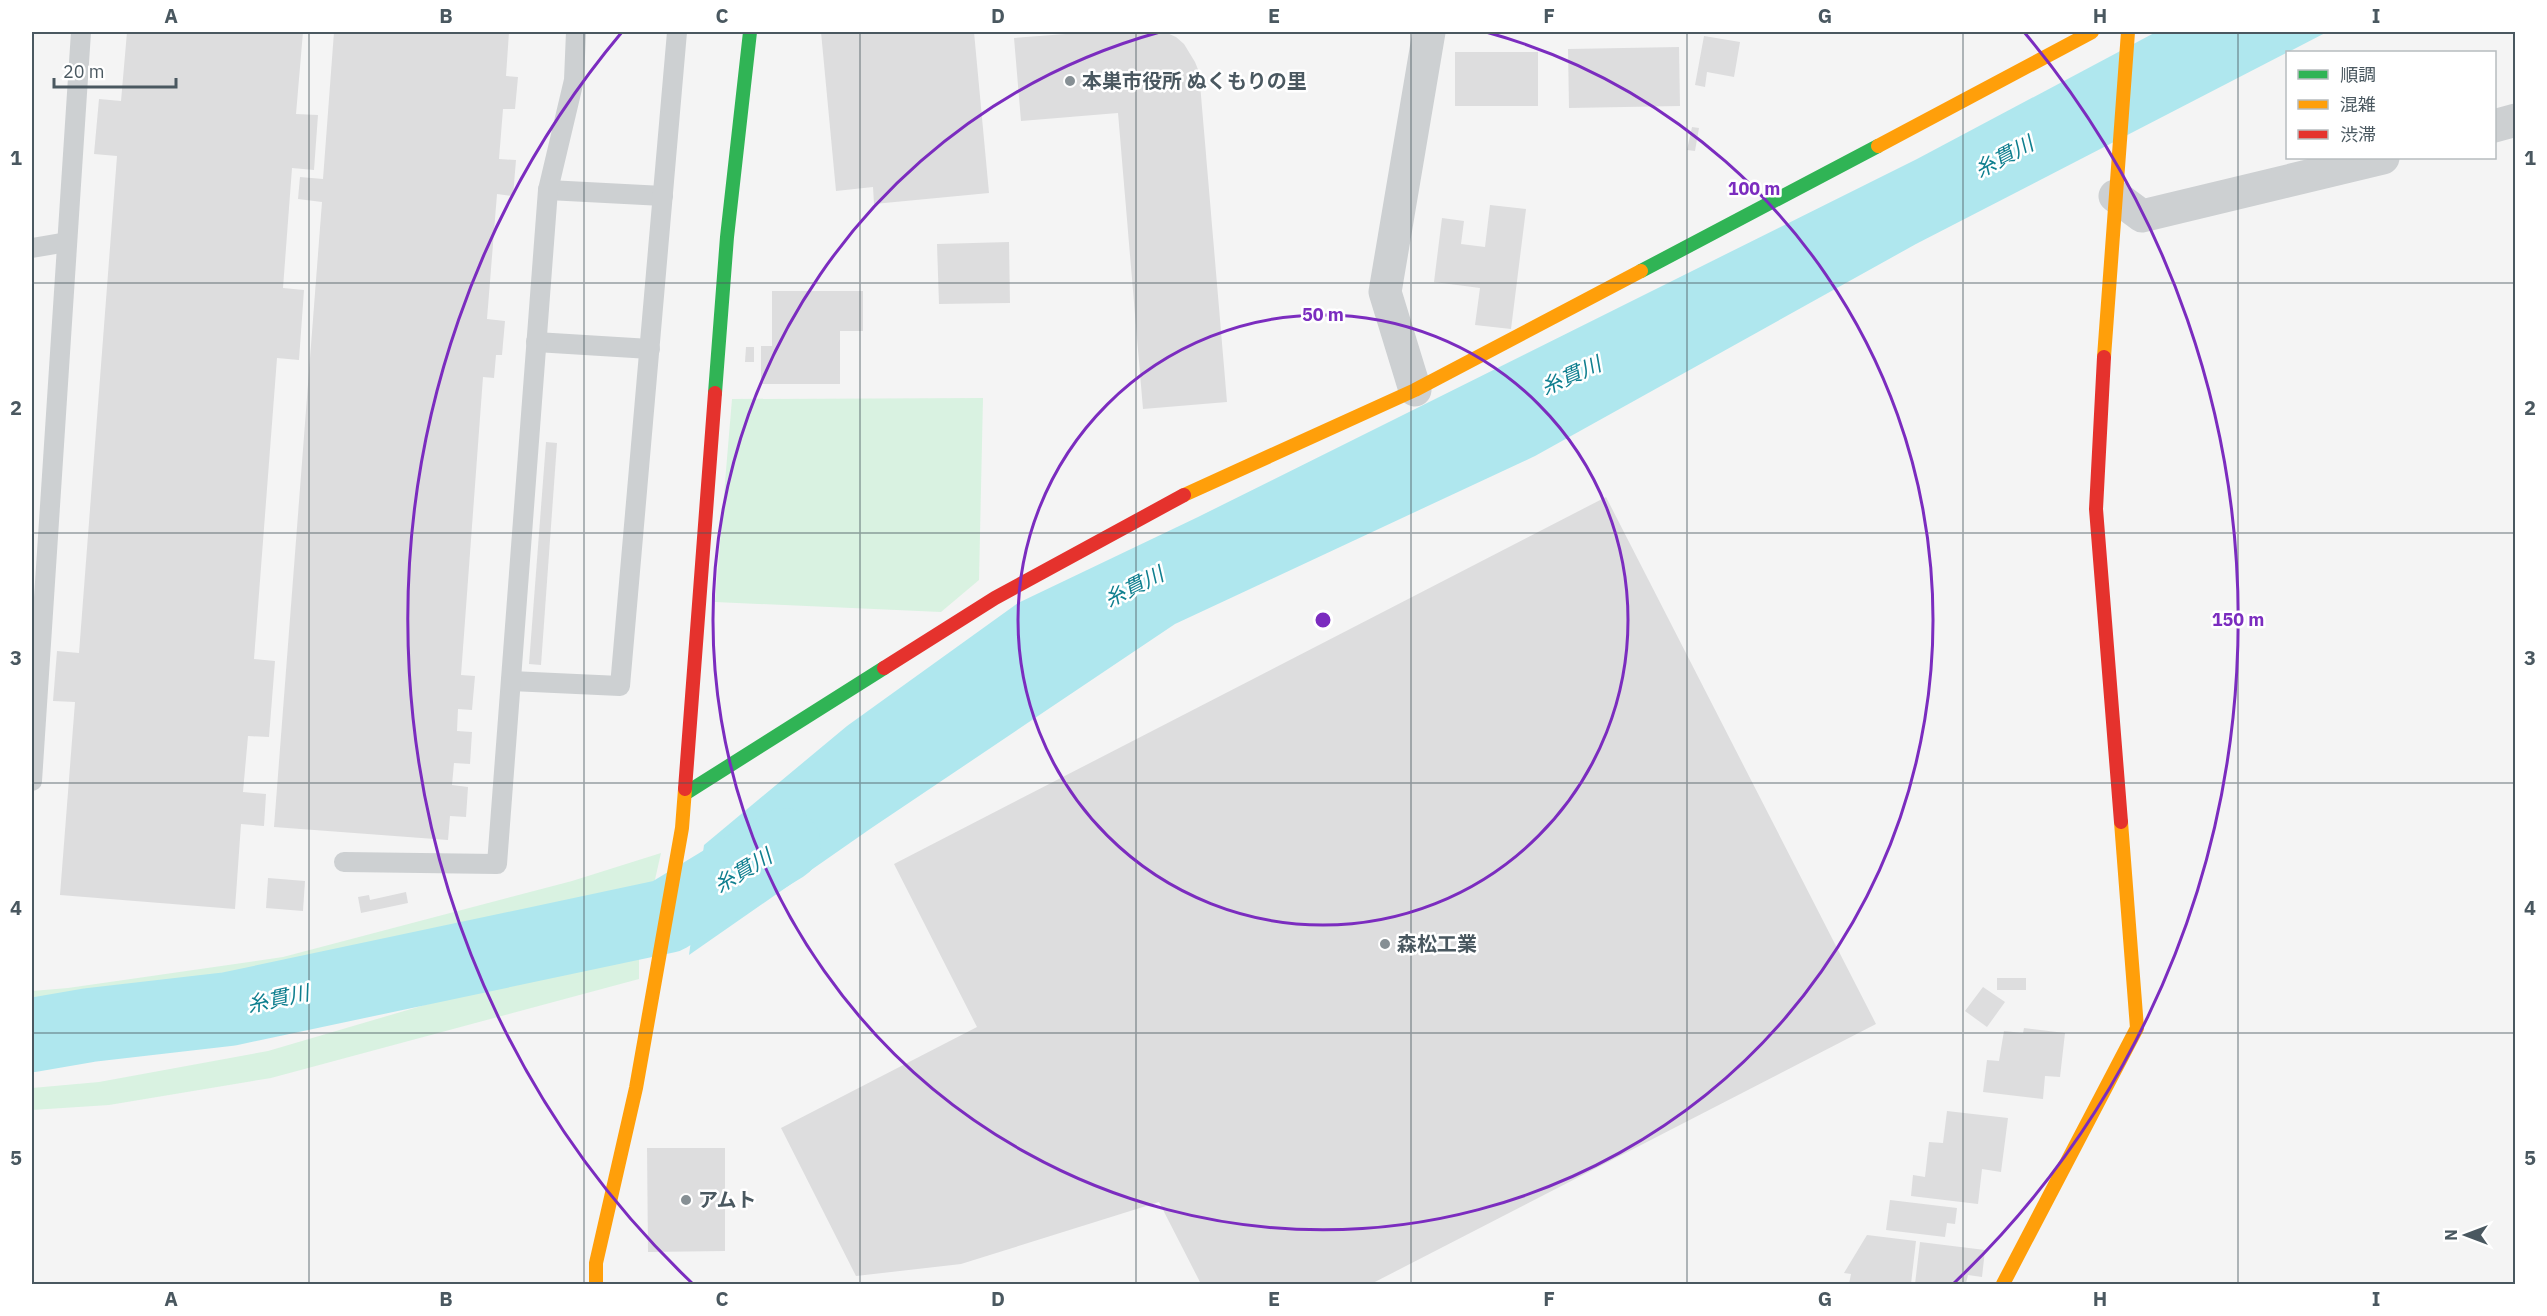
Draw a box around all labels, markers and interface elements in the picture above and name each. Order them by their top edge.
text: A [164,2,178,29]
text: B [439,2,453,29]
text: C [715,2,729,29]
text: D [991,2,1005,29]
text: E [1268,2,1280,29]
text: F [1543,2,1555,29]
text: G [1818,2,1832,29]
text: H [2093,2,2107,29]
text: I [2372,2,2380,29]
scale bar [54,51,176,89]
legend [2286,51,2496,159]
text: 20 m [63,60,105,83]
text: 順調 [2340,63,2376,86]
place label: 本巣市役所 ぬくもりの里 [1082,67,1307,94]
marker: 本巣市役所 ぬくもりの里 [1063,74,1077,88]
text: 混雑 [2340,93,2376,116]
text: 渋滞 [2340,123,2376,146]
water label: 糸貫川 [1969,128,2040,183]
text: 1 [10,144,22,171]
text: 1 [2524,144,2536,171]
text: 100 m [1728,177,1780,200]
text: 50 m [1302,303,1344,326]
water label: 糸貫川 [1536,349,1607,401]
text: 2 [10,394,22,421]
text: 2 [2524,394,2536,421]
water label: 糸貫川 [1099,558,1170,613]
text: 150 m [2212,608,2264,631]
centre of rings [1313,610,1333,630]
text: 3 [10,644,22,671]
text: 3 [2524,644,2536,671]
water label: 糸貫川 [708,841,778,898]
text: 4 [10,894,22,921]
text: 4 [2524,894,2536,921]
place label: 森松工業 [1397,930,1477,957]
marker: 森松工業 [1378,937,1392,951]
water label: 糸貫川 [244,977,313,1018]
text: 5 [10,1144,22,1171]
text: 5 [2524,1144,2536,1171]
place label: アムト [698,1186,757,1213]
marker: アムト [679,1193,693,1207]
north arrow [2436,1205,2496,1265]
text: N [2441,1229,2461,1241]
text: A [164,1285,178,1312]
text: B [439,1285,453,1312]
text: C [715,1285,729,1312]
text: D [991,1285,1005,1312]
text: E [1268,1285,1280,1312]
text: F [1543,1285,1555,1312]
text: G [1818,1285,1832,1312]
text: H [2093,1285,2107,1312]
text: I [2372,1285,2380,1312]

